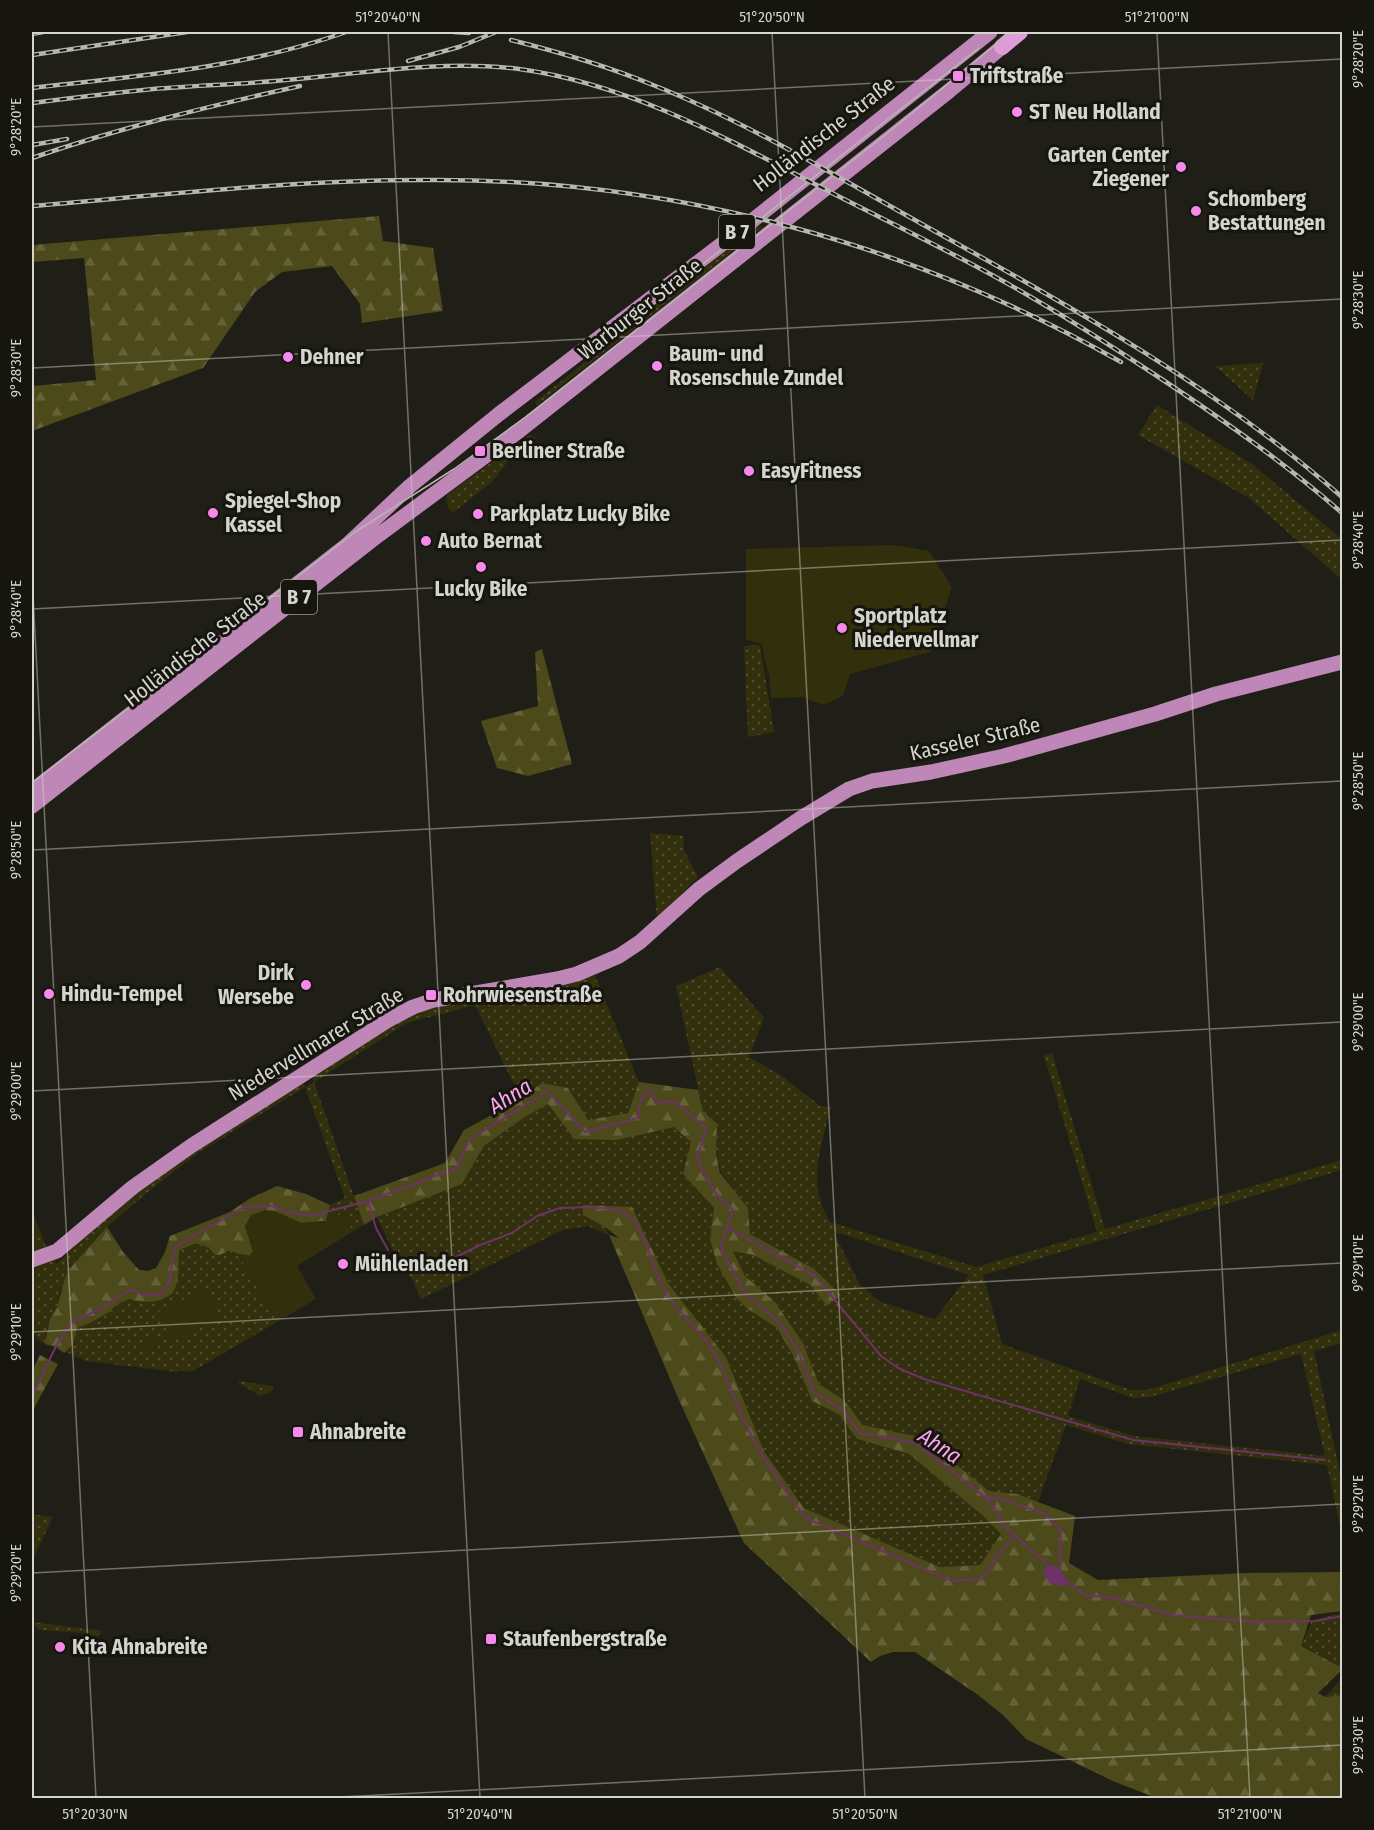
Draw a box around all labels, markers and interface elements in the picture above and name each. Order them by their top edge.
text: 51°20'40"N [355,8,421,26]
text: 51°20'50"N [739,8,805,26]
text: 51°21'00"N [1125,8,1189,26]
text: 9°28'20"E [1349,30,1367,88]
place label: Triftstraße [970,63,1064,89]
marker: Triftstraße [951,69,965,83]
street label: Holländische Straße [748,71,900,197]
text: 9°28'20"E [7,98,25,156]
place label: ST Neu Holland [1029,99,1161,125]
marker: ST Neu Holland [1010,105,1024,119]
place label: Garten Center Ziegener [1048,142,1169,192]
marker: Garten Center Ziegener [1174,160,1188,174]
place label: Schomberg Bestattungen [1208,186,1326,236]
marker: Schomberg Bestattungen [1189,204,1203,218]
road number: B 7 [719,215,755,249]
street label: Warburger Straße [573,253,707,365]
text: 9°28'30"E [1349,271,1367,329]
text: 9°28'30"E [7,339,25,397]
place label: Baum- und Rosenschule Zundel [669,341,843,391]
place label: Dehner [300,344,364,370]
marker: Dehner [281,350,295,364]
marker: Baum- und Rosenschule Zundel [650,359,664,373]
place label: Berliner Straße [492,438,625,464]
marker: Berliner Straße [473,444,487,458]
place label: EasyFitness [761,458,861,484]
marker: EasyFitness [742,464,756,478]
place label: Spiegel-Shop Kassel [225,488,341,538]
place label: Parkplatz Lucky Bike [490,501,670,527]
marker: Spiegel-Shop Kassel [206,506,220,520]
marker: Parkplatz Lucky Bike [471,507,485,521]
text: 9°28'40"E [1349,511,1367,569]
place label: Auto Bernat [437,528,542,554]
marker: Auto Bernat [419,534,433,548]
marker: Lucky Bike [474,560,488,574]
place label: Lucky Bike [435,576,528,602]
text: 9°28'40"E [7,580,25,638]
road number: B 7 [281,580,317,614]
street label: Holländische Straße [119,586,271,712]
place label: Sportplatz Niedervellmar [854,603,979,653]
marker: Sportplatz Niedervellmar [835,621,849,635]
street label: Kasseler Straße [907,711,1043,767]
text: 9°28'50"E [1349,752,1367,810]
text: 9°28'50"E [7,821,25,879]
place label: Dirk Wersebe [218,960,294,1010]
marker: Dirk Wersebe [299,978,313,992]
place label: Hindu-Tempel [61,981,183,1007]
street label: Niedervellmarer Straße [224,981,408,1107]
place label: Rohrwiesenstraße [443,982,602,1008]
marker: Hindu-Tempel [42,987,56,1001]
marker: Rohrwiesenstraße [424,988,438,1002]
text: 9°29'00"E [1349,992,1367,1052]
text: 9°29'00"E [7,1061,25,1121]
water label: Ahna [483,1072,537,1120]
text: 9°29'10"E [1349,1234,1367,1292]
place label: Mühlenladen [355,1251,468,1277]
marker: Mühlenladen [336,1257,350,1271]
text: 9°29'10"E [7,1303,25,1361]
place label: Ahnabreite [309,1419,406,1445]
water label: Ahna [913,1422,967,1470]
marker: Ahnabreite [291,1425,305,1439]
text: 9°29'20"E [1349,1475,1367,1533]
text: 9°29'20"E [7,1544,25,1602]
place label: Staufenbergstraße [503,1626,667,1652]
marker: Staufenbergstraße [484,1632,498,1646]
place label: Kita Ahnabreite [72,1634,208,1660]
marker: Kita Ahnabreite [53,1640,67,1654]
text: 9°29'30"E [1349,1716,1367,1774]
text: 51°20'30"N [62,1805,128,1823]
text: 51°20'40"N [447,1805,513,1823]
text: 51°20'50"N [832,1805,898,1823]
text: 51°21'00"N [1218,1805,1282,1823]

